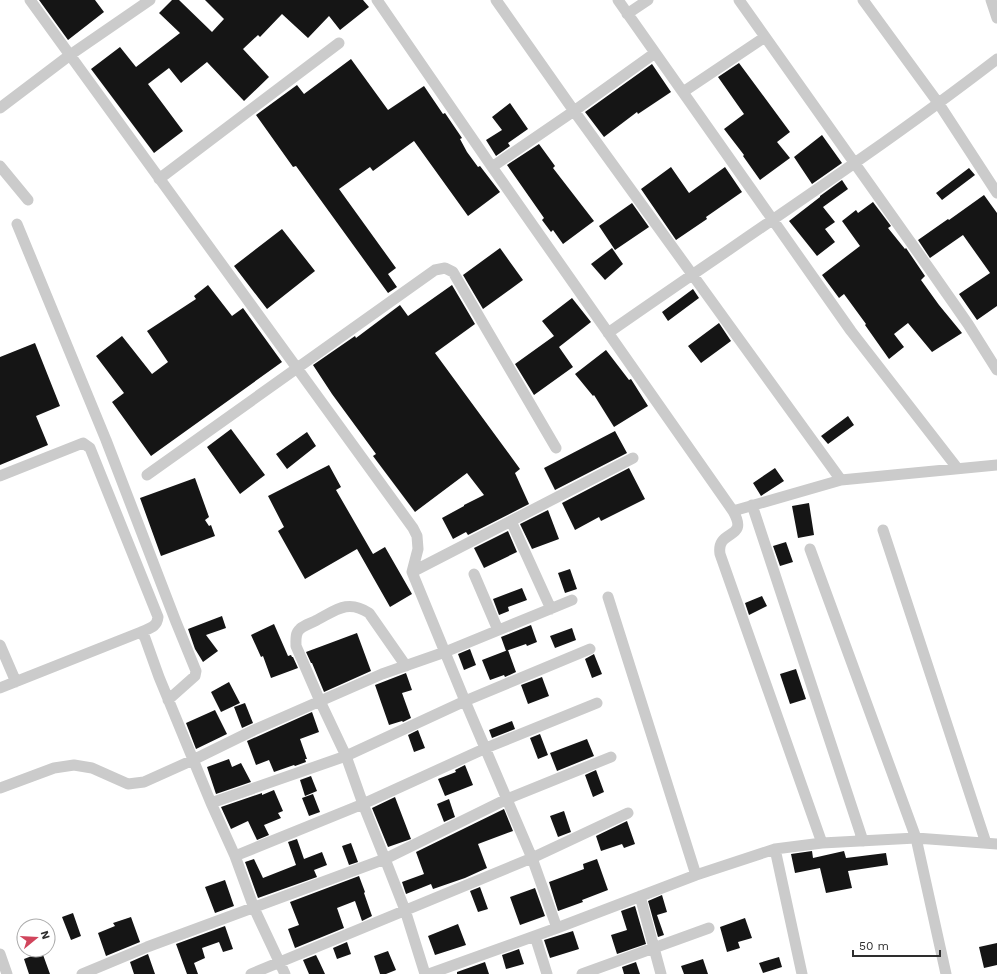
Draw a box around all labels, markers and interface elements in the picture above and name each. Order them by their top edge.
north arrow [16,918,56,958]
text: N [38,929,52,941]
scale bar [853,932,940,958]
text: 50 m [859,939,889,953]

